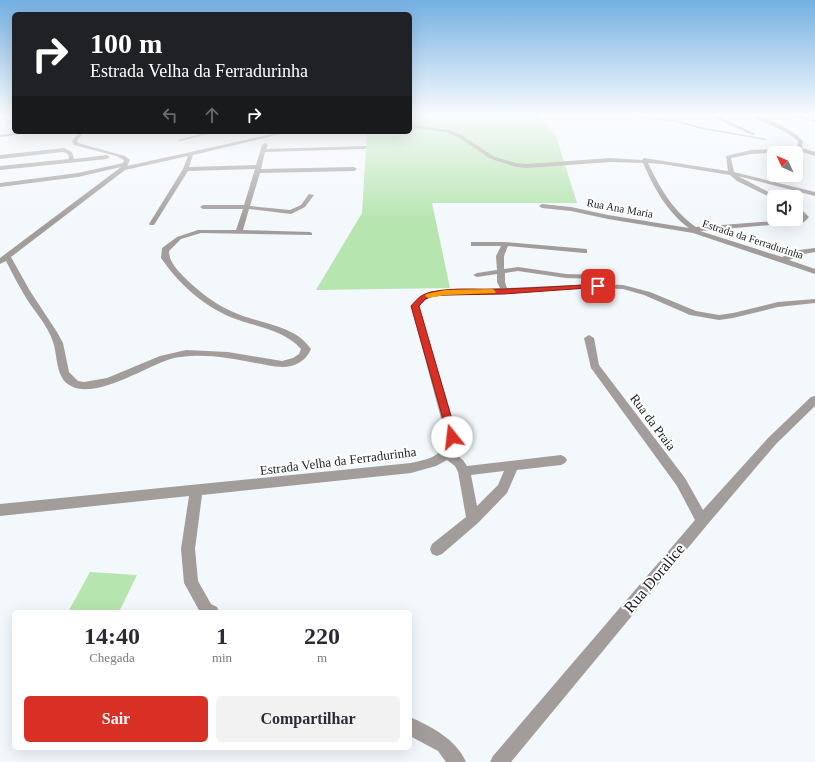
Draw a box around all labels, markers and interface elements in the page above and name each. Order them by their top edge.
icon: right [24,28,76,80]
text: 100 m [90,28,162,59]
text: Estrada Velha da Ferradurinha [90,61,308,81]
icon: left [159,104,181,126]
icon: ahead [201,104,223,126]
icon: right [243,104,265,126]
north arrow [767,146,803,182]
map controls [767,146,803,226]
button: sound [767,190,803,226]
street label: Rua Ana Maria [586,196,654,220]
street label: Estrada da Ferradurinha [701,217,805,261]
pin [581,269,615,303]
icon: arrive [587,275,609,297]
street label: Rua da Praia [627,391,679,453]
position arrow [431,416,473,458]
street label: Estrada Velha da Ferradurinha [259,444,417,478]
street label: Rua Doralice [620,540,688,616]
text: 14:40 [84,623,140,649]
text: 1 [216,623,228,649]
text: 220 [304,623,340,649]
text: Chegada [89,650,135,665]
text: min [212,650,232,665]
text: m [317,650,327,665]
button: Sair [24,696,208,742]
button: Compartilhar [216,696,400,742]

